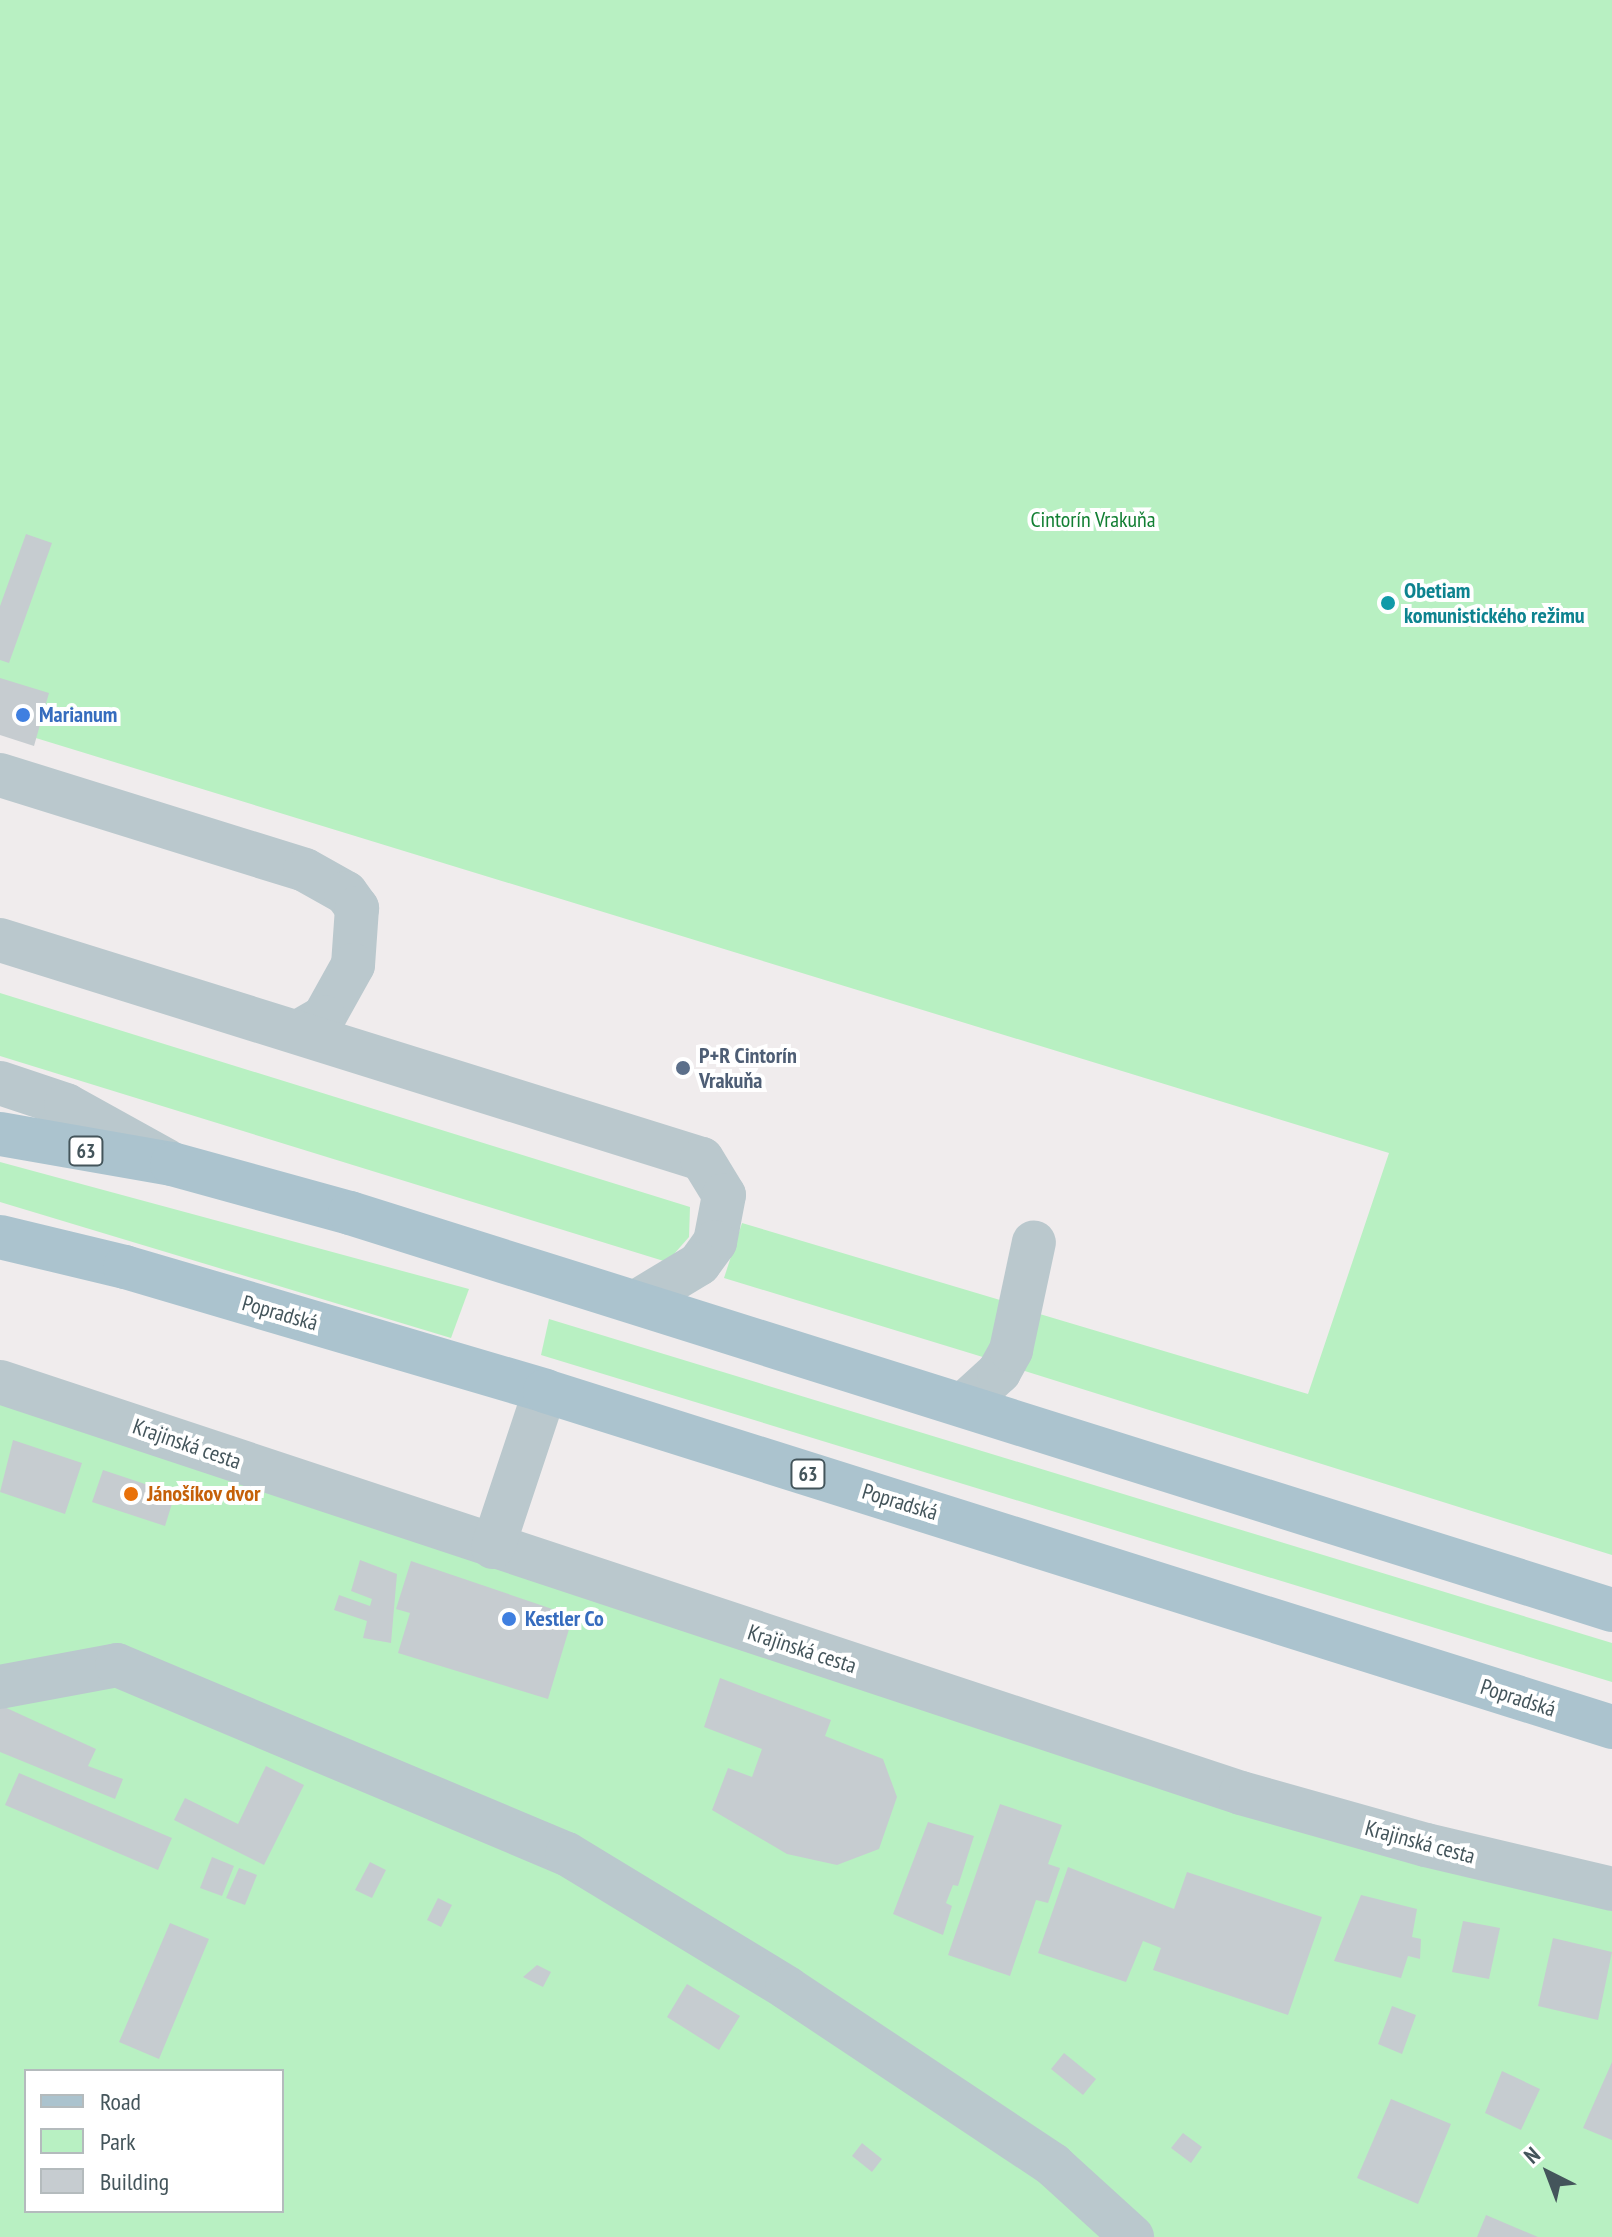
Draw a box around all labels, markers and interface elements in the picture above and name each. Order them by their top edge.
park label: Cintorín Vrakuňa [1030,507,1156,533]
place label: Obetiam komunistického režimu [1404,577,1585,628]
marker: Obetiam komunistického režimu [1379,594,1397,612]
place label: Marianum [39,702,117,728]
marker: Marianum [14,706,32,724]
place label: P+R Cintorín Vrakuňa [699,1042,797,1094]
marker: P+R Cintorín Vrakuňa [674,1059,692,1077]
road number: 63 [68,1135,104,1167]
street label: Popradská [239,1290,321,1336]
street label: Krajinská cesta [129,1413,245,1475]
road number: 63 [790,1458,826,1490]
street label: Popradská [859,1478,941,1526]
place label: Jánošíkov dvor [147,1481,261,1507]
marker: Jánošíkov dvor [122,1485,140,1503]
place label: Kestler Co [525,1606,604,1632]
marker: Kestler Co [500,1610,518,1628]
street label: Krajinská cesta [744,1619,860,1679]
street label: Popradská [1477,1673,1559,1723]
street label: Krajinská cesta [1362,1815,1478,1869]
legend [24,2069,284,2213]
text: Road [100,2086,141,2117]
text: Park [100,2126,136,2157]
north arrow [1508,2133,1588,2213]
text: N [1518,2141,1546,2170]
text: Building [100,2166,169,2197]

